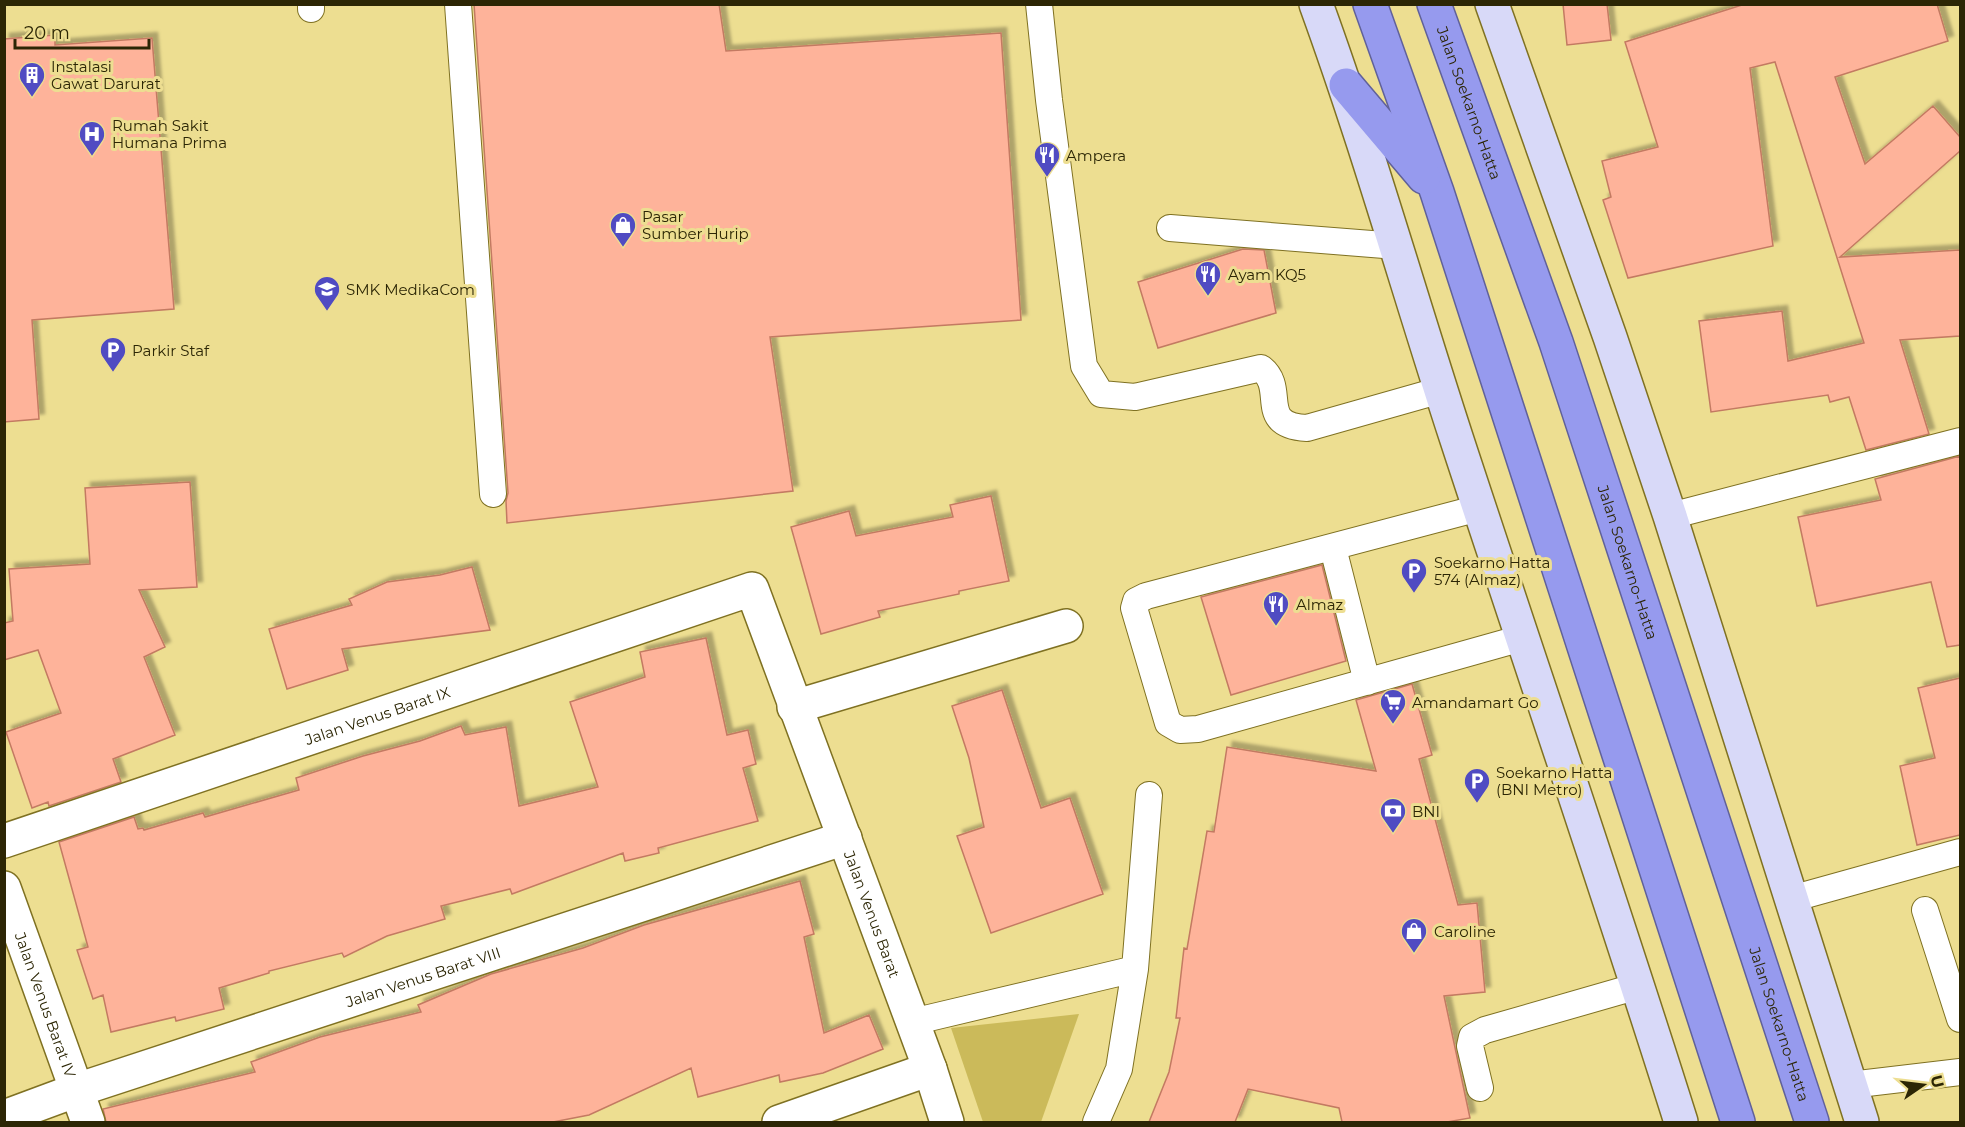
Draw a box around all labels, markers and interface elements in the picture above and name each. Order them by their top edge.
scale bar [15,12,148,50]
text: 20 m [24,22,70,44]
street label: Jalan Soekarno-Hatta [1433,23,1506,182]
place label: Instalasi Gawat Darurat [51,57,161,93]
building icon: Instalasi Gawat Darurat [17,60,47,98]
place label: Rumah Sakit Humana Prima [112,116,227,152]
hospital icon: Rumah Sakit Humana Prima [77,119,107,157]
restaurant icon: Ampera [1032,140,1062,178]
place label: Ampera [1066,146,1126,165]
place label: Pasar Sumber Hurip [642,207,749,243]
shop icon: Pasar Sumber Hurip [608,210,638,248]
restaurant icon: Ayam KQ5 [1193,259,1223,297]
place label: Ayam KQ5 [1228,265,1306,284]
school or university icon: SMK MedikaCom [312,274,342,312]
place label: SMK MedikaCom [346,280,475,299]
parking icon: Parkir Staf [98,335,128,373]
place label: Parkir Staf [132,341,210,360]
street label: Jalan Soekarno-Hatta [1594,481,1662,642]
place label: Soekarno Hatta 574 (Almaz) [1434,553,1550,589]
parking icon: Soekarno Hatta 574 (Almaz) [1399,556,1429,594]
restaurant icon: Almaz [1261,589,1291,627]
place label: Almaz [1296,595,1344,614]
street label: Jalan Venus Barat IX [301,682,453,749]
supermarket icon: Amandamart Go [1378,687,1408,725]
place label: Amandamart Go [1412,693,1539,712]
place label: Soekarno Hatta (BNI Metro) [1496,763,1612,799]
parking icon: Soekarno Hatta (BNI Metro) [1462,766,1492,804]
bank icon: BNI [1378,796,1408,834]
place label: BNI [1412,802,1440,821]
street label: Jalan Venus Barat [840,847,905,980]
shop icon: Caroline [1399,916,1429,954]
place label: Caroline [1434,922,1496,941]
street label: Jalan Venus Barat IV [11,929,81,1080]
street label: Jalan Venus Barat VIII [342,942,503,1011]
street label: Jalan Soekarno-Hatta [1745,943,1814,1104]
north arrow [1893,1055,1953,1115]
text: U [1926,1073,1948,1090]

